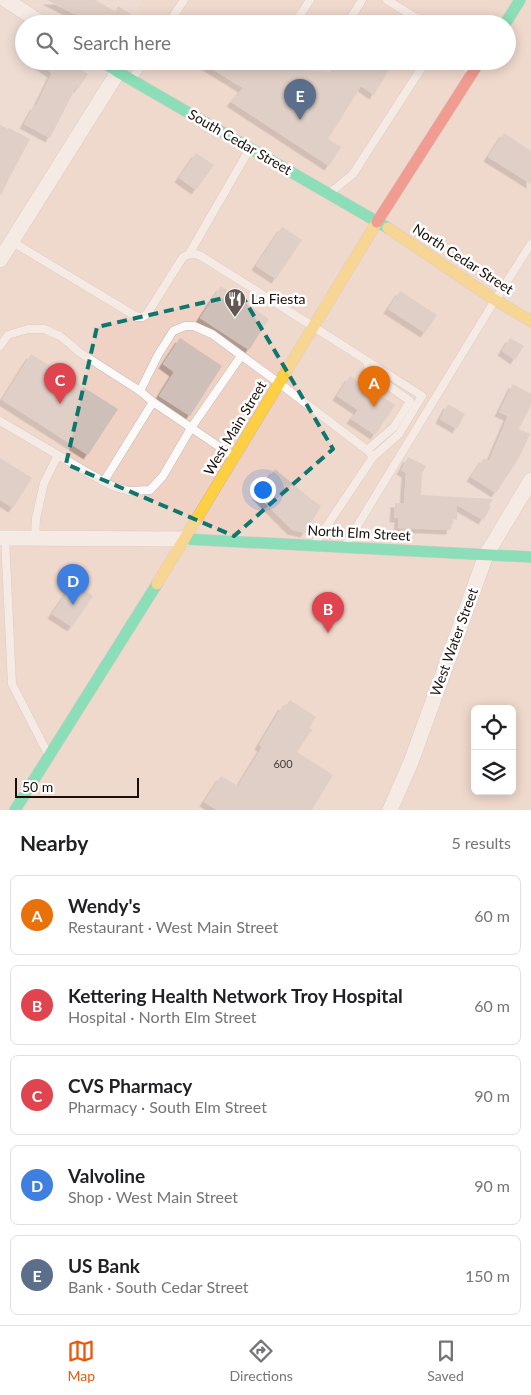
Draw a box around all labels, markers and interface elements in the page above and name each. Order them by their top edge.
search box [15,15,516,70]
icon: search [33,29,61,57]
text: Search here [73,31,171,54]
pin: E [284,79,316,120]
street label: South Cedar Street [186,105,295,178]
street label: North Cedar Street [410,220,517,297]
restaurant icon: La Fiesta [223,287,247,318]
place label: La Fiesta [251,290,305,307]
pin: C [44,363,76,404]
pin: A [358,366,390,407]
street label: West Main Street [200,377,269,478]
your location [250,477,276,503]
street label: North Elm Street [307,521,411,544]
pin: D [57,564,89,605]
street label: West Water Street [426,585,481,698]
pin: B [312,592,344,633]
map controls [471,705,516,795]
button: locate [471,705,516,750]
button: layers [471,750,516,795]
house number: 600 [273,757,293,770]
scale bar [15,775,139,798]
text: 50 m [22,778,53,795]
text: Nearby [20,830,88,855]
text: 5 results [451,833,511,852]
text: Wendy's [68,894,141,917]
text: A [31,906,43,925]
text: 60 m [474,906,510,925]
text: Restaurant · West Main Street [68,917,278,936]
text: Kettering Health Network Troy Hospital [68,984,403,1007]
text: B [32,996,42,1015]
text: 60 m [474,996,510,1015]
text: Hospital · North Elm Street [68,1007,257,1026]
text: CVS Pharmacy [68,1074,192,1097]
text: C [32,1086,42,1105]
text: 90 m [474,1086,510,1105]
text: Pharmacy · South Elm Street [68,1097,267,1116]
text: Valvoline [68,1164,145,1187]
text: D [31,1176,43,1195]
text: 90 m [474,1176,510,1195]
text: Shop · West Main Street [68,1187,238,1206]
text: US Bank [68,1254,140,1277]
text: E [32,1266,42,1285]
text: 150 m [465,1266,510,1285]
text: Bank · South Cedar Street [68,1277,249,1296]
tab: Map [67,1337,95,1384]
tab: Directions [230,1337,293,1384]
tab: Saved [427,1337,464,1384]

